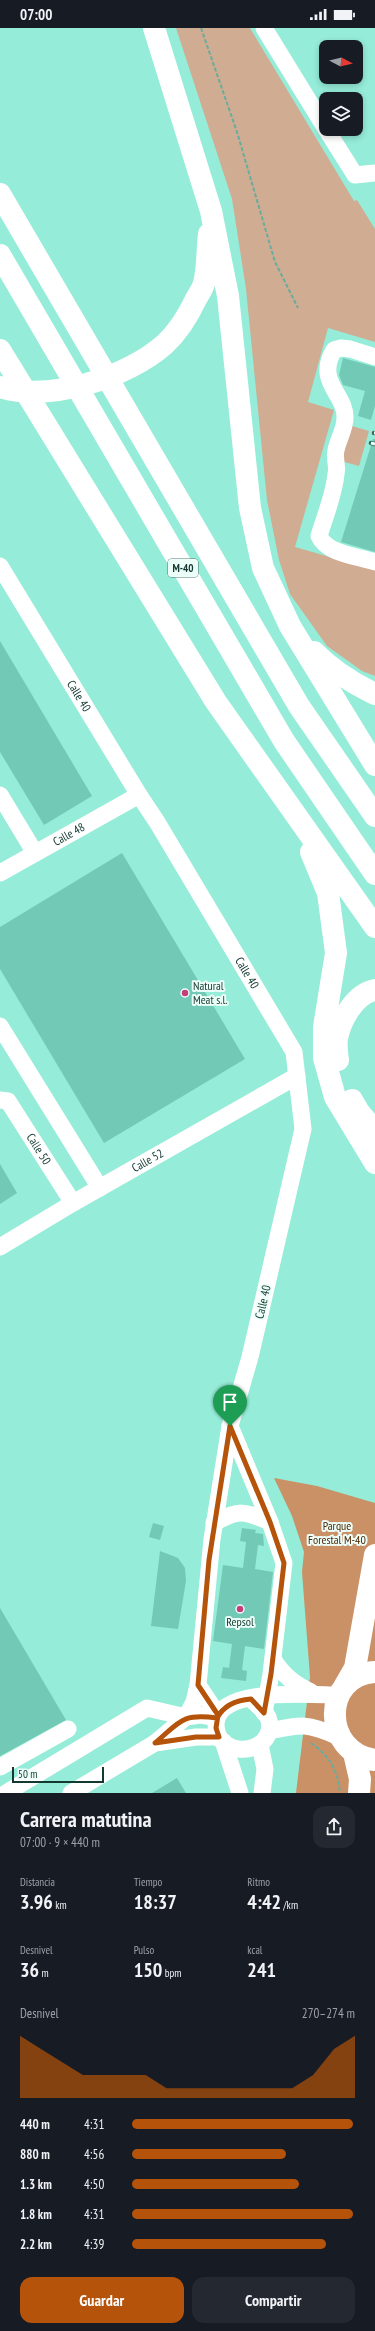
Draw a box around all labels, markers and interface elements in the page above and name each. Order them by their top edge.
text: 07:00 [20,5,52,24]
north arrow [319,40,363,84]
map controls [319,40,363,136]
button: layers [319,92,363,136]
road number: M-40 [168,559,198,577]
street label: Calle 40 [64,677,95,714]
street label: Calle 48 [50,819,87,849]
street label: Calle 40 [232,954,262,991]
place label: Natural Meat s.l. [193,978,227,1007]
marker: Natural Meat s.l. [180,988,190,998]
street label: Calle 50 [24,1130,55,1167]
street label: Calle 52 [129,1145,166,1175]
street label: Calle 40 [251,1284,274,1320]
pin [213,1385,247,1426]
icon: arrive [219,1391,241,1413]
park label: Parque Forestal M-40 [308,1518,366,1547]
marker: Repsol [235,1604,245,1614]
place label: Repsol [226,1614,254,1629]
scale bar [12,1765,104,1784]
text: 50 m [18,1767,37,1781]
text: Carrera matutina [20,1805,152,1833]
button: share [313,1806,355,1848]
text: 07:00 · 9 × 440 m [20,1834,100,1851]
text: Distancia [20,1875,55,1889]
text: Tiempo [134,1875,162,1889]
text: Ritmo [247,1875,270,1889]
text: 3.96 [20,1889,53,1915]
text: 18:37 [134,1889,177,1915]
text: 4:42 [247,1889,281,1915]
text: km [53,1898,67,1912]
text: /km [281,1898,298,1912]
text: Desnivel [20,1943,53,1957]
text: Pulso [134,1943,154,1957]
text: kcal [247,1943,262,1957]
text: 36 [20,1957,39,1983]
text: 150 [134,1957,162,1983]
text: 241 [247,1957,276,1983]
text: m [39,1966,49,1980]
text: bpm [162,1966,181,1980]
text: Desnivel [20,2005,59,2022]
text: 270–274 m [302,2005,355,2022]
text: 440 m [20,2116,50,2133]
text: 4:31 [84,2116,104,2133]
text: 880 m [20,2146,50,2163]
text: 4:56 [84,2146,104,2163]
text: 1.3 km [20,2176,52,2193]
text: 4:50 [84,2176,104,2193]
text: 1.8 km [20,2206,52,2223]
text: 4:31 [84,2206,104,2223]
text: 2.2 km [20,2236,52,2253]
text: 4:39 [84,2236,104,2253]
button: Guardar [20,2277,184,2323]
button: Compartir [192,2277,355,2323]

